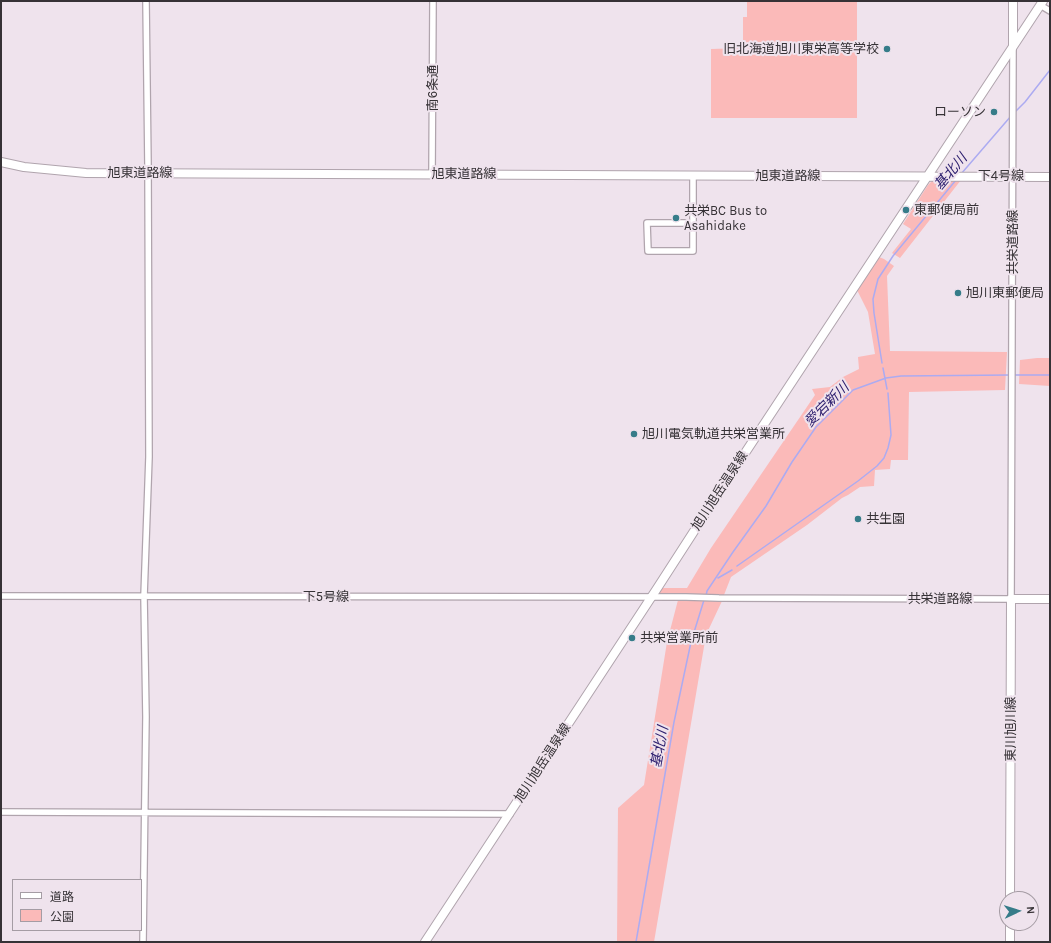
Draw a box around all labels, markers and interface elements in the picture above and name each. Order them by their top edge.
place label: 旧北海道旭川東栄高等学校 [723,41,879,57]
marker: 旧北海道旭川東栄高等学校 [882,44,892,54]
street label: 南6条通 [425,65,441,111]
place label: ローソン [934,104,986,120]
marker: ローソン [989,107,999,117]
water label: 基北川 [931,151,971,193]
street label: 旭東道路線 [108,165,172,181]
street label: 旭東道路線 [432,166,496,182]
street label: 旭東道路線 [756,168,820,184]
street label: 下4号線 [978,168,1024,184]
place label: 東郵便局前 [914,202,979,218]
place label: 共栄BC Bus to Asahidake [684,203,767,234]
marker: 東郵便局前 [901,205,911,215]
street label: 共栄道路線 [1005,210,1021,274]
marker: 共栄BC Bus to Asahidake [671,213,681,223]
place label: 旭川東郵便局 [966,285,1044,301]
marker: 旭川東郵便局 [953,288,963,298]
water label: 愛宕新川 [801,379,853,431]
place label: 旭川電気軌道共栄営業所 [642,426,785,442]
marker: 旭川電気軌道共栄営業所 [629,429,639,439]
street label: 旭川旭岳温泉線 [689,449,751,533]
place label: 共生園 [866,511,905,527]
marker: 共生園 [853,514,863,524]
street label: 下5号線 [303,589,349,605]
street label: 共栄道路線 [908,591,972,607]
place label: 共栄営業所前 [640,630,718,646]
marker: 共栄営業所前 [627,633,637,643]
street label: 東川旭川線 [1003,697,1019,761]
street label: 旭川旭岳温泉線 [512,721,574,805]
water label: 基北川 [648,725,672,769]
legend [12,879,142,931]
text: 道路 [50,890,74,904]
north arrow [999,891,1039,931]
text: N [1024,906,1037,915]
text: 公園 [50,910,74,924]

